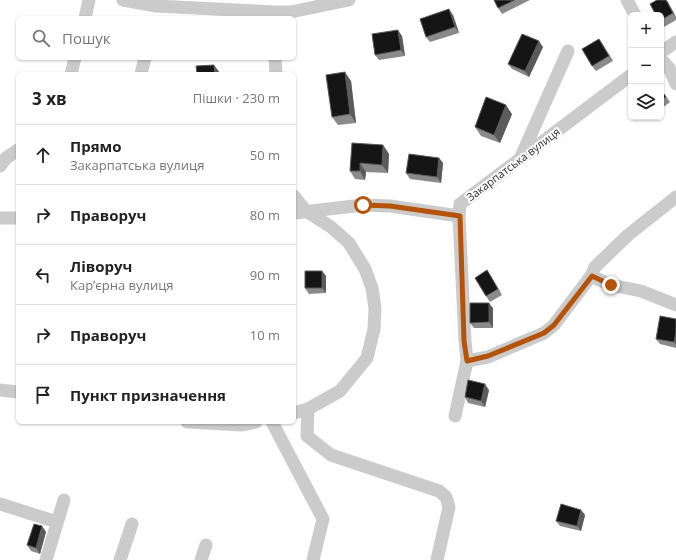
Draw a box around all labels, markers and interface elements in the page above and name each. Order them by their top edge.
map controls [628,12,664,120]
button: + [628,12,664,48]
search box [16,16,296,60]
icon: search [30,27,52,49]
text: Пошук [62,28,111,48]
button: − [628,48,664,84]
button: layers [628,84,664,120]
text: 3 хв [32,87,67,110]
text: Пішки · 230 m [193,89,280,107]
street label: Закарпатська вулиця [463,124,563,204]
text: Прямо [70,136,122,156]
icon: ahead [32,144,54,166]
text: 50 m [250,146,280,164]
text: Закарпатська вулиця [70,156,204,174]
route start [354,196,372,214]
icon: right [32,204,54,226]
text: Праворуч [70,205,146,225]
text: 80 m [250,206,280,224]
text: Ліворуч [70,256,132,276]
icon: left [32,264,54,286]
text: 90 m [250,266,280,284]
text: Карʼєрна вулиця [70,276,174,294]
route end [602,276,620,294]
icon: right [32,324,54,346]
text: Праворуч [70,325,146,345]
text: 10 m [250,326,280,344]
icon: arrive [32,384,54,406]
text: Пункт призначення [70,385,226,405]

